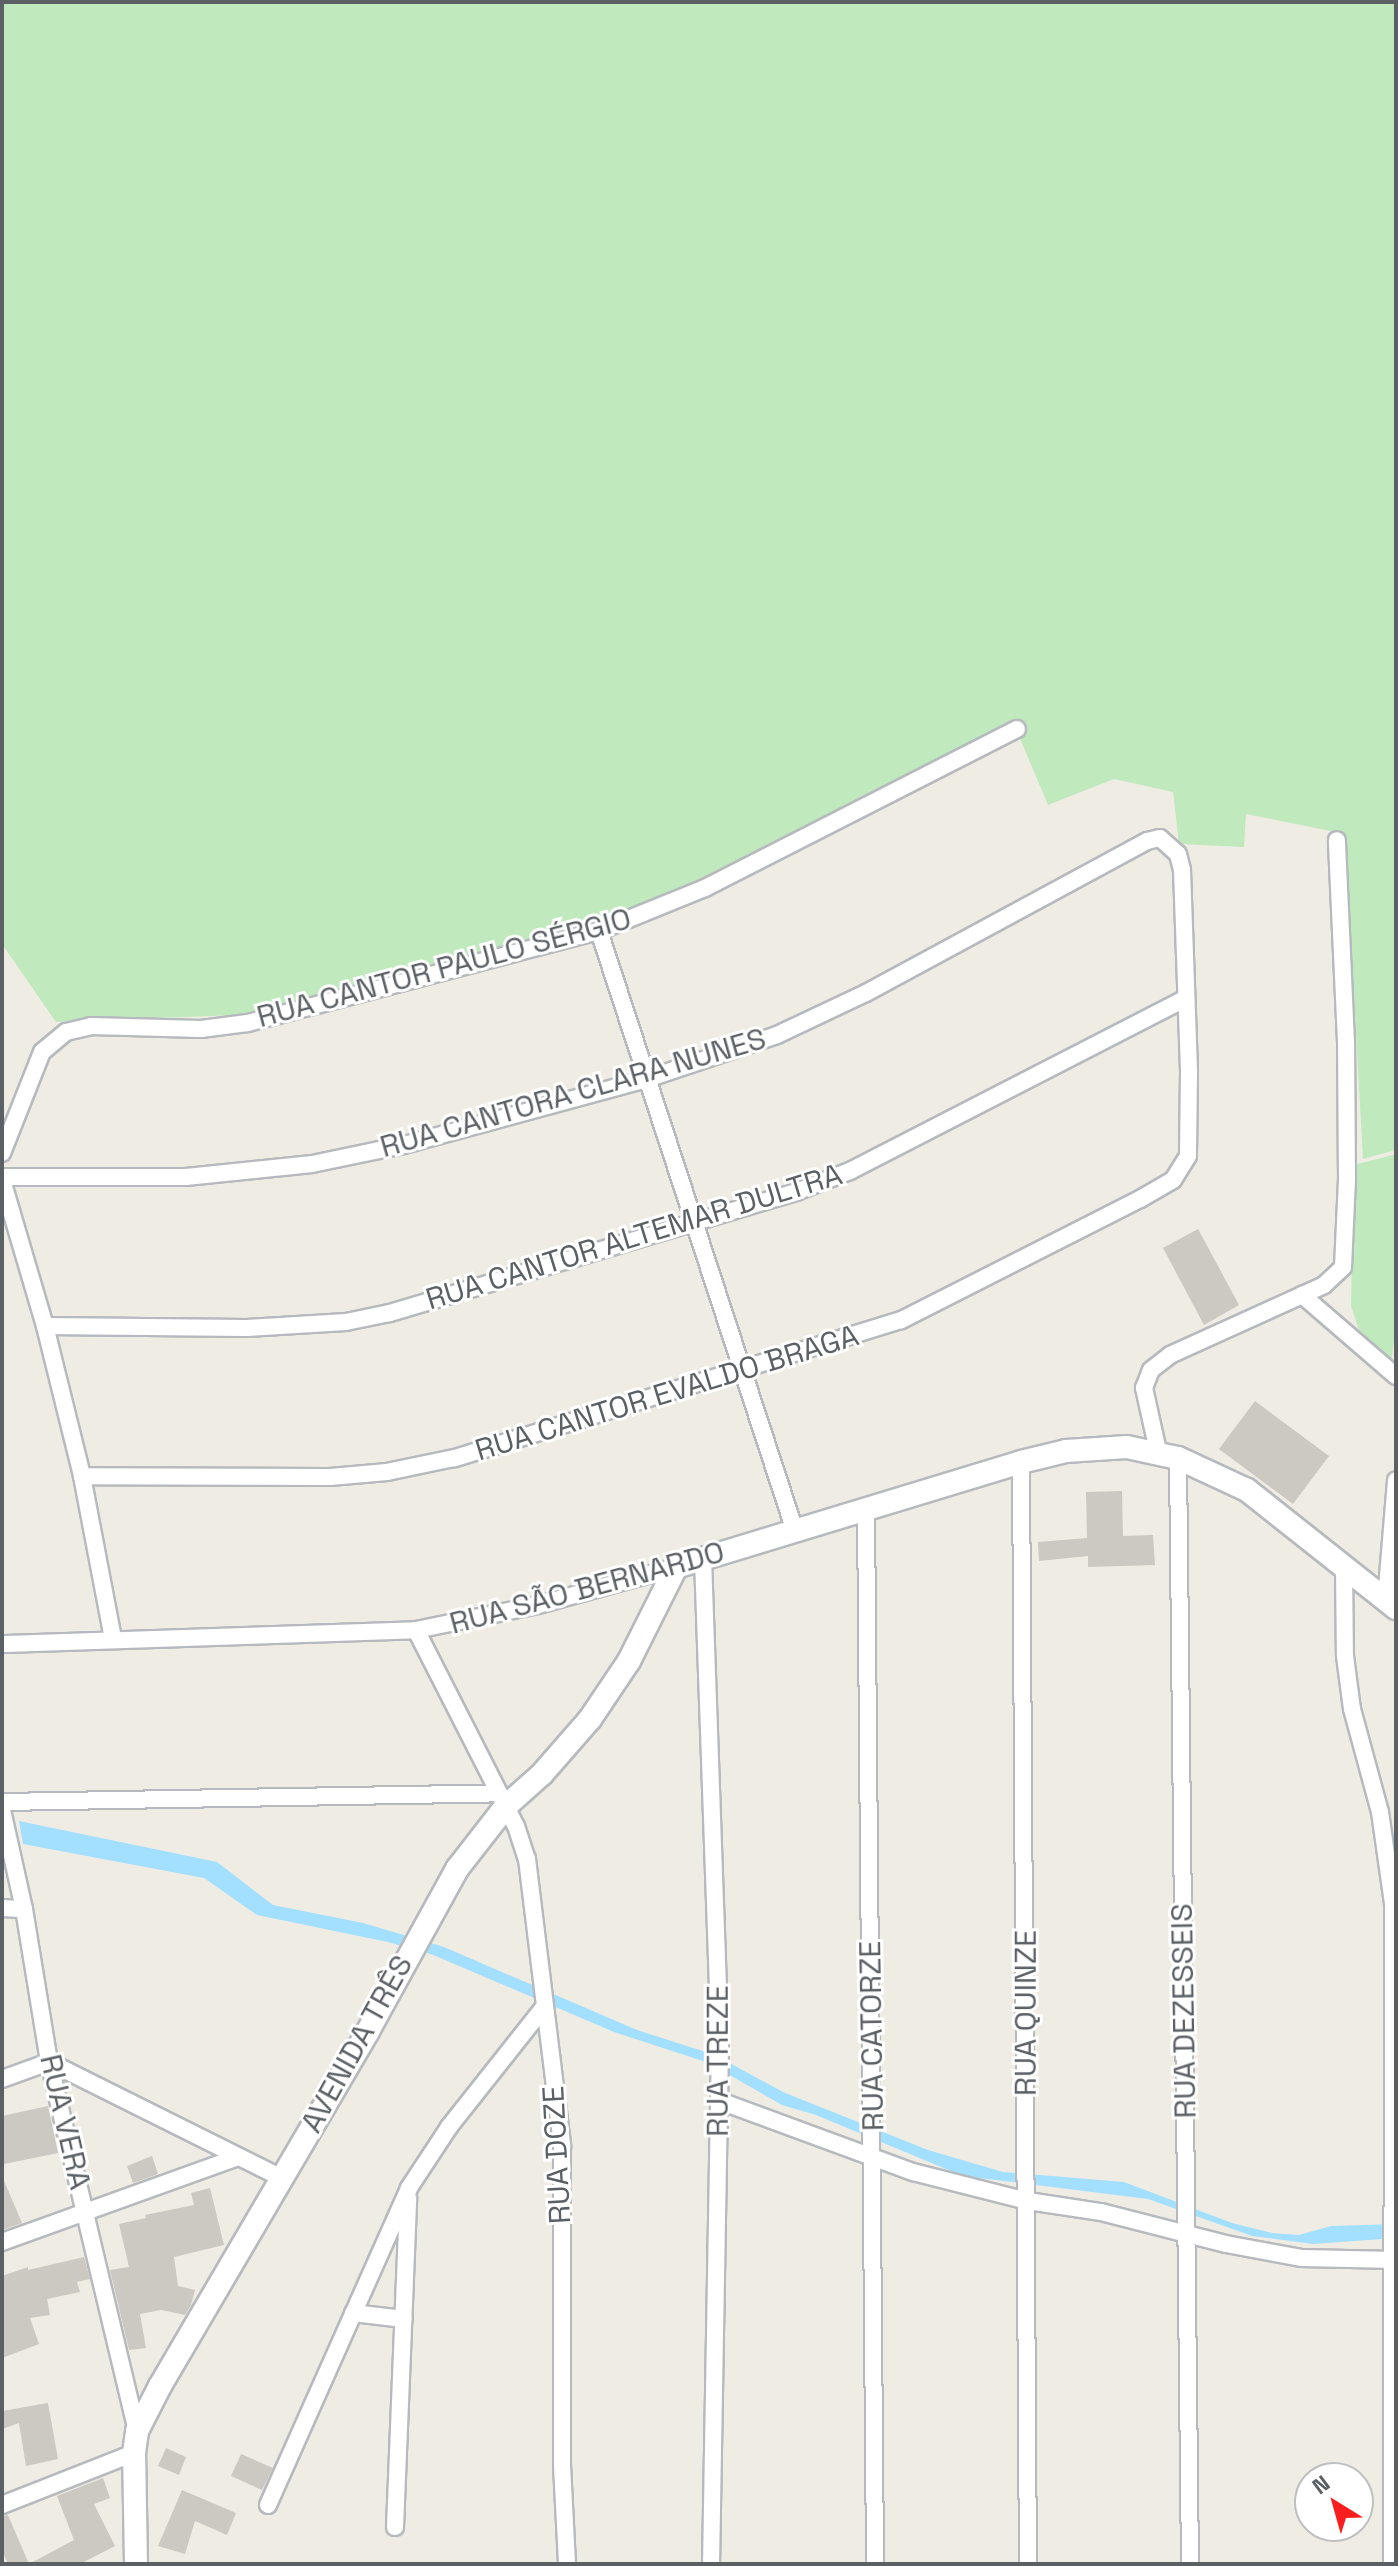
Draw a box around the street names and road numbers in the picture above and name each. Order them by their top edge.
street label: RUA CANTOR PAULO SÉRGIO [253,901,635,1035]
street label: RUA CANTORA CLARA NUNES [376,1021,770,1165]
street label: RUA CANTOR ALTEMAR DULTRA [421,1156,847,1318]
street label: RUA CANTOR EVALDO BRAGA [471,1317,863,1469]
street label: RUA SÃO BERNARDO [446,1534,728,1642]
street label: RUA DEZESSEIS [1164,1903,1204,2119]
street label: RUA QUINZE [1008,1930,1044,2096]
street label: RUA CATORZE [852,1940,892,2132]
street label: AVENIDA TRÊS [293,1949,421,2139]
street label: RUA TREZE [700,1985,736,2137]
street label: RUA VERA [32,2051,98,2193]
street label: RUA DOZE [535,2085,579,2225]

